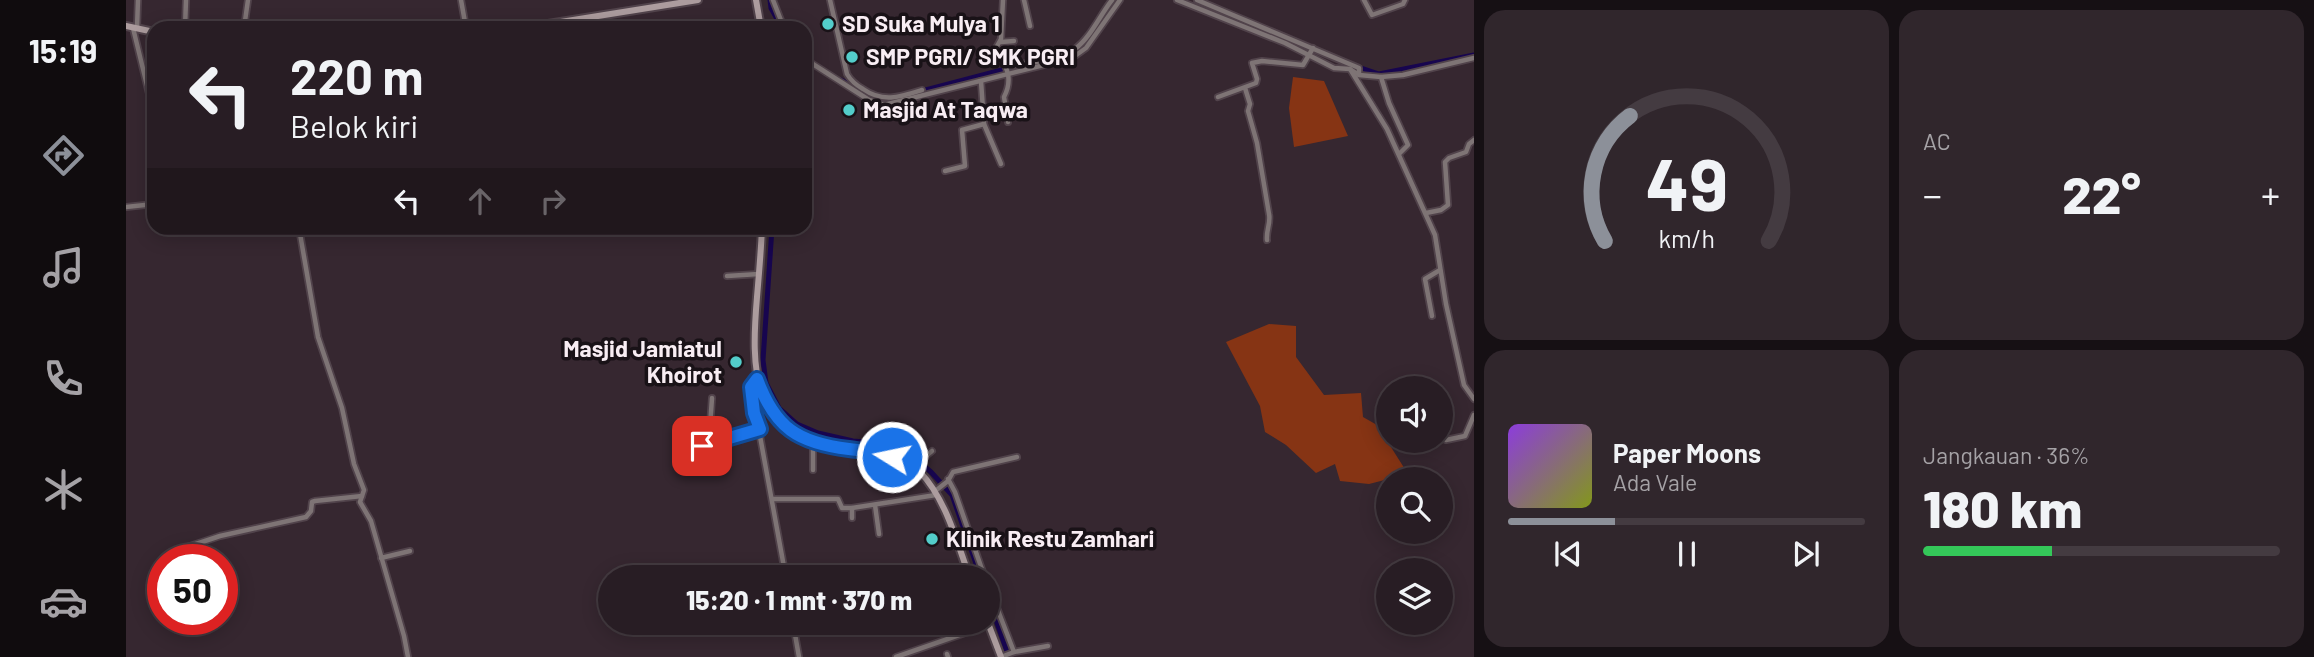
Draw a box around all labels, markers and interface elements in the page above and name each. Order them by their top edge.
place label: SD Suka Mulya 1 [842,9,1000,37]
marker: SD Suka Mulya 1 [820,16,836,32]
text: 15:19 [29,31,97,69]
place label: SMP PGRI/ SMK PGRI [866,42,1075,70]
text: 220 m [290,46,424,105]
icon: left [175,49,266,140]
marker: SMP PGRI/ SMK PGRI [844,49,860,65]
place label: Masjid At Taqwa [863,95,1028,123]
marker: Masjid At Taqwa [841,102,857,118]
text: Belok kiri [290,106,418,144]
text: AC [1923,127,1951,155]
icon: directions [39,131,88,180]
text: 49 [1645,138,1728,226]
text: 22° [2062,162,2141,224]
text: − [1923,171,1942,217]
text: + [2261,171,2280,217]
icon: left [388,182,426,220]
icon: ahead [461,182,499,220]
icon: right [534,182,572,220]
text: km/h [1658,223,1715,253]
icon: music [39,243,88,292]
place label: Masjid Jamiatul Khoirot [563,334,722,388]
icon: phone [39,354,88,403]
marker: Masjid Jamiatul Khoirot [728,354,744,370]
map controls [1376,376,1453,635]
button: sound [1376,376,1453,453]
pin [672,416,732,476]
position arrow [855,420,929,494]
icon: arrive [683,427,721,465]
text: Paper Moons [1613,437,1761,468]
text: Jangkauan · 36% [1923,441,2090,469]
icon: climate [39,465,88,514]
button: search [1376,467,1453,544]
text: Ada Vale [1613,468,1697,496]
text: 180 km [1923,476,2082,538]
place label: Klinik Restu Zamhari [946,524,1154,552]
marker: Klinik Restu Zamhari [924,531,940,547]
icon: previous [1549,535,1587,573]
icon: pause [1668,535,1706,573]
icon: next [1787,535,1825,573]
speed limit sign: 50 [147,544,238,635]
button: layers [1376,558,1453,635]
icon: car [39,577,88,626]
text: 15:20 · 1 mnt · 370 m [686,584,912,615]

